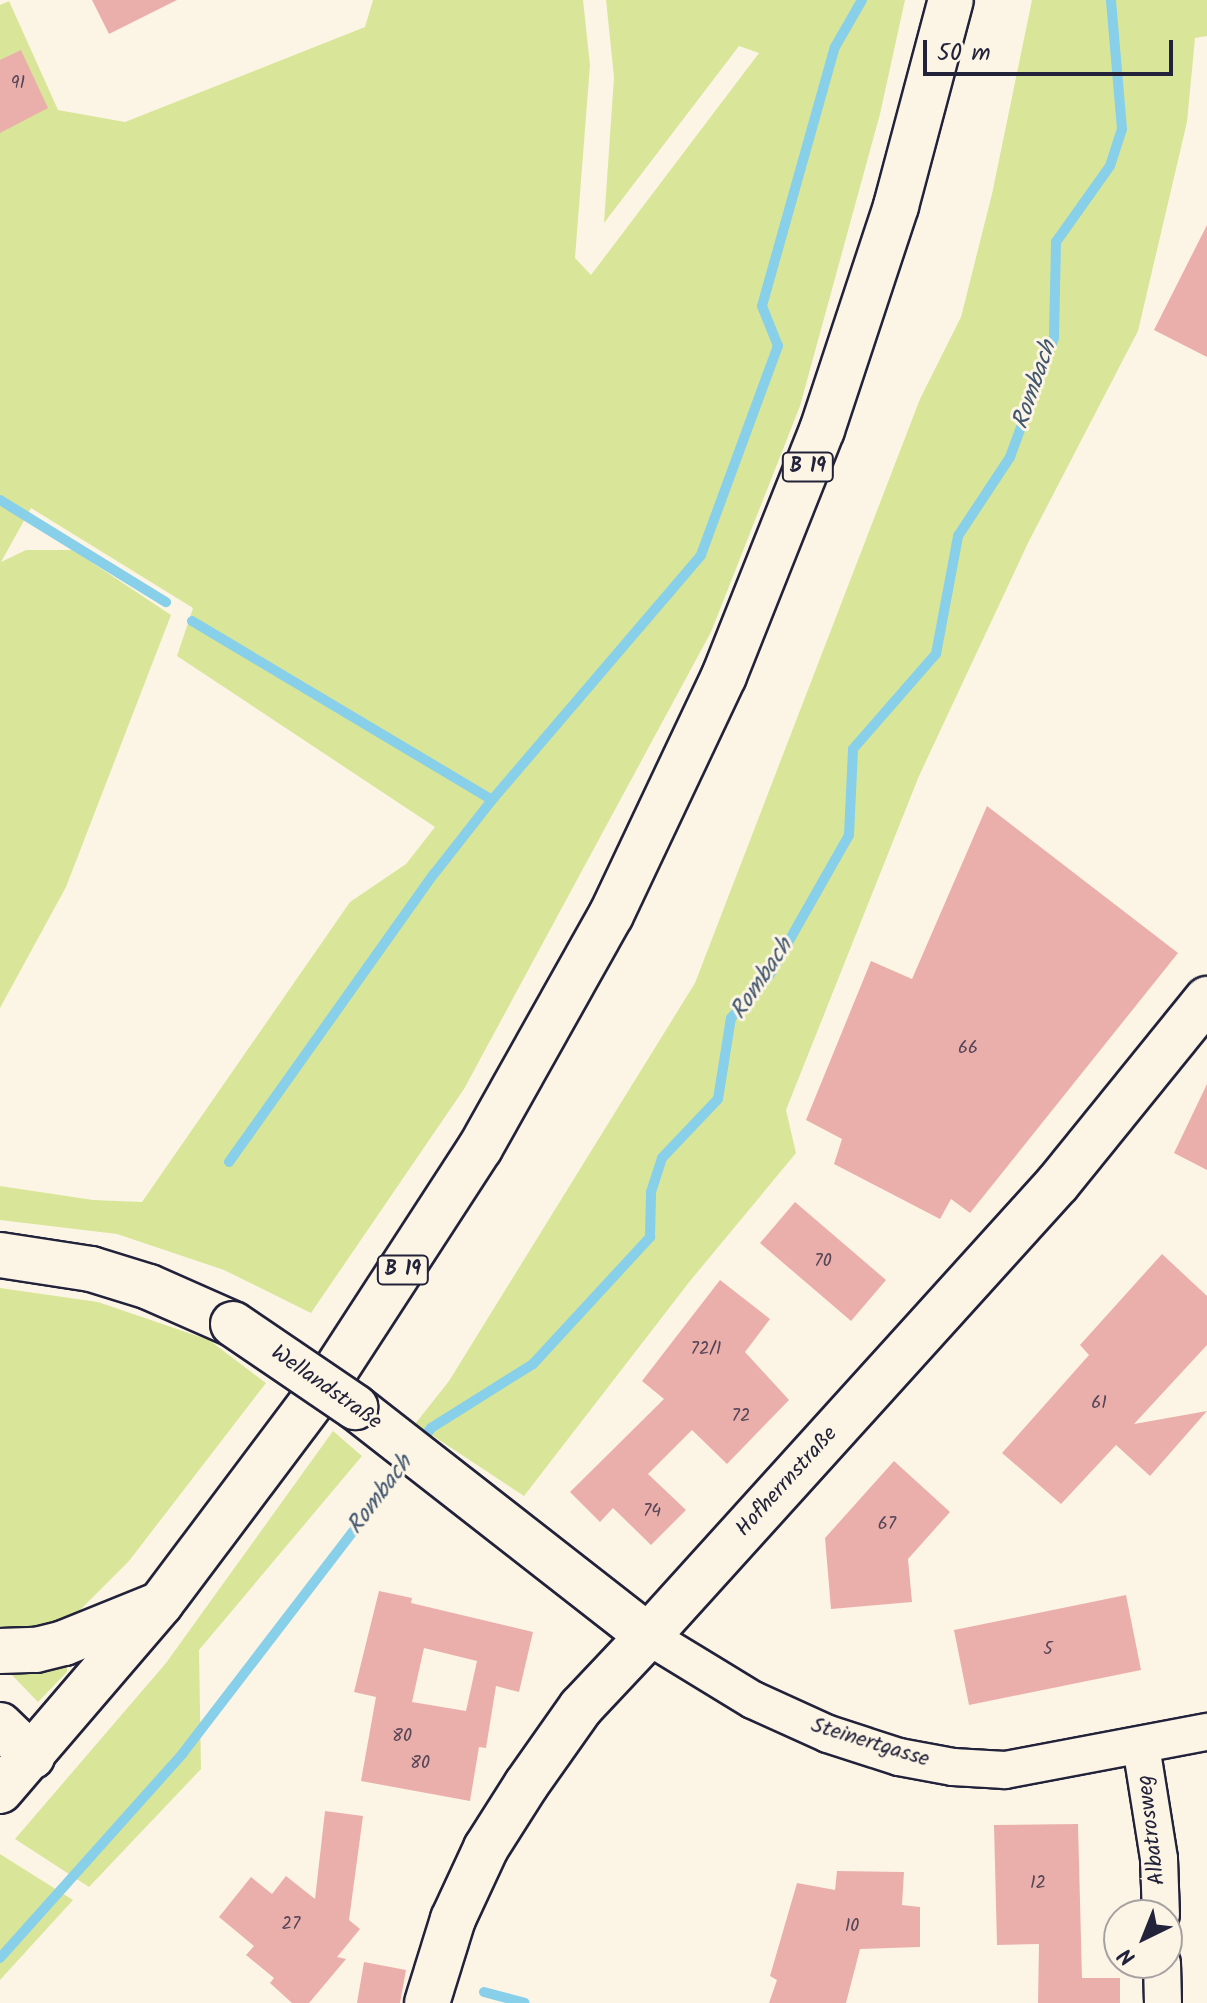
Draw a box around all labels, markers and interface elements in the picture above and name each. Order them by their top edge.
scale bar [927,24,1177,74]
text: 50 m [937,34,991,73]
house number: 91 [11,73,25,95]
water label: Rombach [1007,337,1063,433]
road number: B 19 [780,451,836,483]
water label: Rombach [725,933,799,1025]
house number: 66 [958,1038,978,1060]
house number: 70 [814,1251,832,1273]
road number: B 19 [375,1254,431,1286]
house number: 72/1 [691,1339,721,1361]
street label: Wellandstraße [266,1340,386,1436]
house number: 61 [1091,1393,1107,1415]
house number: 72 [732,1406,750,1428]
street label: Hofherrnstraße [731,1421,843,1543]
water label: Rombach [341,1450,419,1540]
house number: 74 [643,1501,661,1523]
house number: 67 [878,1514,896,1536]
house number: 5 [1043,1639,1053,1661]
street label: Steinertgasse [808,1713,932,1773]
house number: 80 [392,1726,412,1748]
house number: 80 [410,1753,430,1775]
street label: Albatrosweg [1132,1773,1172,1887]
house number: 12 [1030,1873,1046,1895]
north arrow [1103,1899,1183,1979]
house number: 27 [282,1914,300,1936]
house number: 10 [845,1916,859,1938]
text: N [1111,1938,1145,1973]

